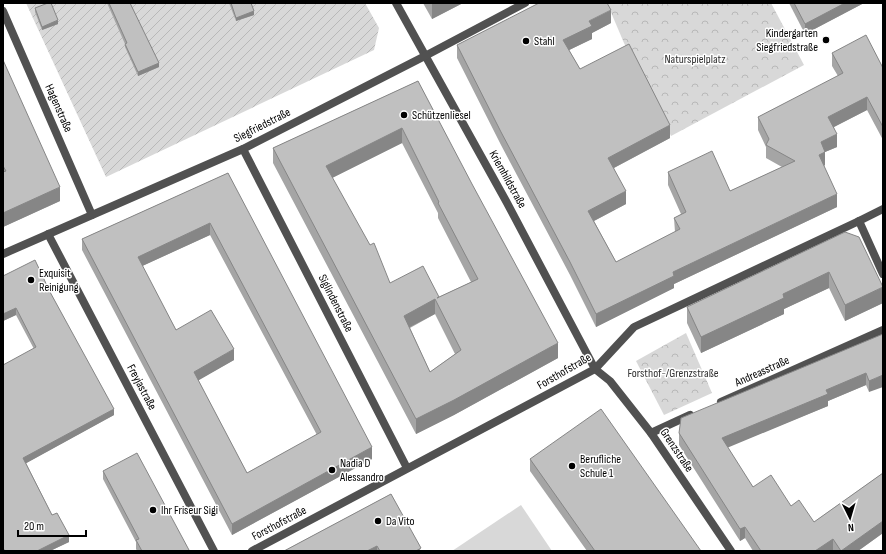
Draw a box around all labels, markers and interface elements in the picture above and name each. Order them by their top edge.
place label: Kindergarten Siegfriedstraße [756,26,818,55]
place label: Stahl [534,34,555,49]
marker: Kindergarten Siegfriedstraße [821,35,831,45]
marker: Stahl [521,36,531,46]
park label: Naturspielplatz [664,52,726,67]
street label: Hagenstraße [41,82,76,135]
street label: Siegfriedstraße [231,105,293,146]
place label: Schützenliesel [412,108,471,123]
marker: Schützenliesel [399,110,409,120]
street label: Kriemhildstraße [486,148,530,211]
place label: Exquisit Reinigung [39,266,79,295]
street label: Siglindenstraße [315,272,357,335]
marker: Exquisit Reinigung [26,275,36,285]
street label: Forsthofstraße [535,350,594,393]
street label: Andreasstraße [732,353,792,391]
street label: Freyjastraße [123,362,160,413]
park label: Forsthof-/Grenzstraße [627,366,719,381]
street label: Grenzstraße [657,426,697,475]
place label: Berufliche Schule 1 [580,452,621,481]
place label: Nadia D Alessandro [339,456,384,485]
marker: Berufliche Schule 1 [567,461,577,471]
marker: Nadia D Alessandro [327,465,337,475]
north arrow [830,498,870,538]
place label: Ihr Friseur Sigi [161,503,218,518]
street label: Forsthofstraße [249,503,309,544]
marker: Ihr Friseur Sigi [148,505,158,515]
scale bar [18,512,86,538]
place label: Da Vito [386,514,415,529]
marker: Da Vito [373,516,383,526]
text: 20 m [24,519,44,534]
text: N [847,521,854,534]

